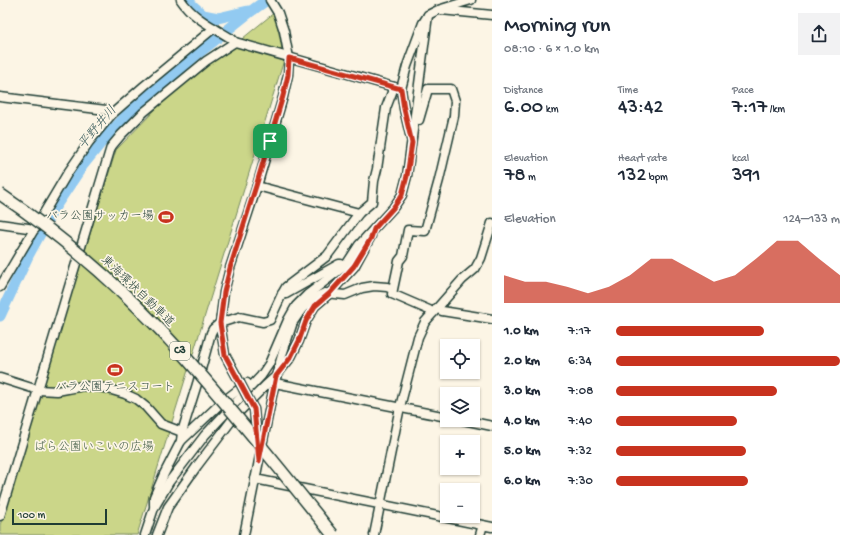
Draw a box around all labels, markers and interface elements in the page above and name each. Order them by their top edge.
button: share [798,13,840,55]
text: Morning run [504,14,610,40]
text: 08:10 · 6 × 1.0 km [504,42,599,57]
text: Distance [504,85,543,97]
text: Time [618,85,638,97]
text: Pace [732,85,754,97]
text: 6.00 [504,97,543,120]
text: 43:42 [618,97,663,120]
text: 7:17 [732,97,767,120]
water label: 平野井川 [75,103,120,153]
text: km [543,104,558,116]
text: /km [767,104,785,116]
pin [253,124,287,158]
icon: arrive [259,130,281,152]
text: Elevation [504,153,548,165]
text: Heart rate [618,153,667,165]
text: kcal [732,153,749,165]
text: 78 [504,165,525,188]
text: 132 [618,165,646,188]
text: 391 [732,165,760,188]
text: m [525,172,536,184]
text: bpm [646,172,668,184]
sports icon: バラ公園サッカー場 [157,208,175,226]
place label: バラ公園サッカー場 [46,209,154,224]
text: Elevation [504,212,556,227]
text: 124–133 m [783,212,840,227]
street label: 東海環状自動車道 [98,253,177,330]
text: 1.0 km [504,324,539,339]
text: 7:17 [568,324,591,339]
map controls [440,339,480,523]
button: locate [440,339,480,379]
road number: C3 [170,342,190,360]
text: 2.0 km [504,354,540,369]
text: 6:34 [568,354,592,369]
sports icon: バラ公園テニスコート [106,361,124,379]
place label: バラ公園テニスコート [55,380,175,395]
text: 3.0 km [504,384,540,399]
text: 7:08 [568,384,593,399]
button: layers [440,387,480,427]
text: 4.0 km [504,414,540,429]
text: 7:40 [568,414,592,429]
button: + [440,435,480,475]
park label: ばら公園いこいの広場 [34,440,154,455]
text: 5.0 km [504,444,540,459]
text: 7:32 [568,444,592,459]
text: 6.0 km [504,474,540,489]
text: 7:30 [568,474,593,489]
button: − [440,483,480,523]
scale bar [12,507,107,526]
text: 100 m [18,510,45,522]

